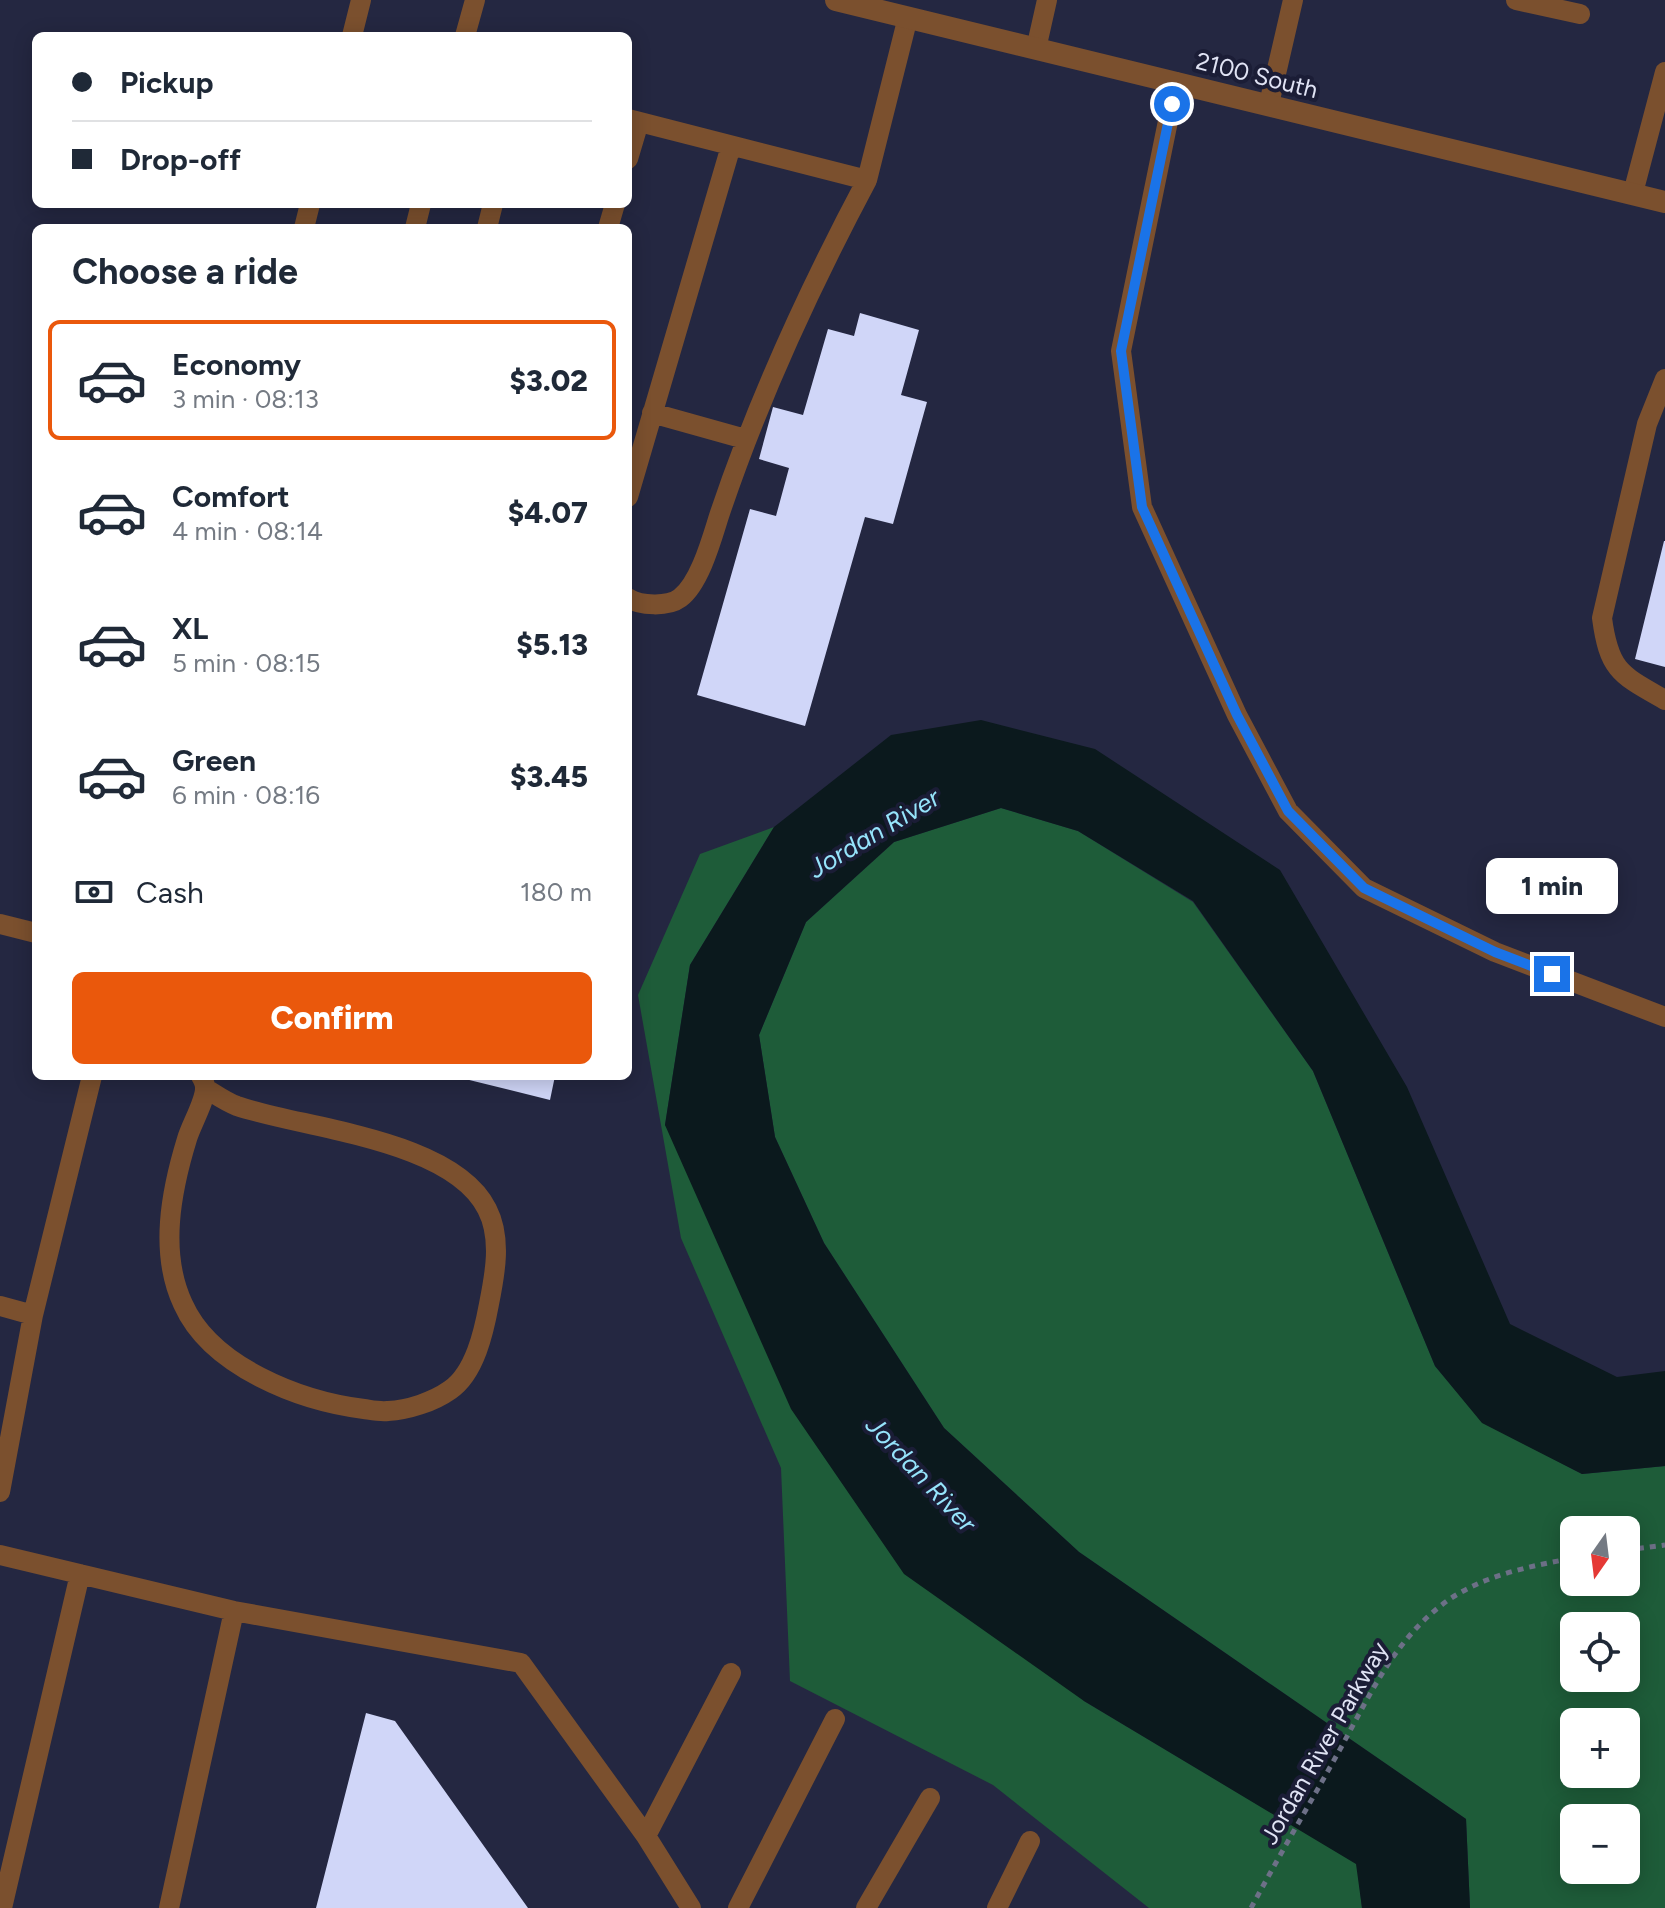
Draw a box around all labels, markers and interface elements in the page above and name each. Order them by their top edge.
street label: 2100 South [1193,46,1321,104]
text: Pickup [120,64,214,101]
route start [1154,86,1190,122]
text: Drop-off [120,141,241,178]
text: Choose a ride [72,250,298,293]
icon: car [76,344,148,416]
text: Economy [172,346,301,383]
text: $3.02 [509,362,588,399]
text: 3 min · 08:13 [172,383,319,415]
icon: car [76,476,148,548]
text: Comfort [172,478,290,515]
text: $4.07 [508,494,588,531]
text: 4 min · 08:14 [172,515,323,547]
icon: car [76,608,148,680]
text: XL [172,610,208,647]
text: $5.13 [516,626,588,663]
text: 5 min · 08:15 [172,647,320,679]
icon: car [76,740,148,812]
text: Green [172,742,256,779]
text: $3.45 [510,758,588,795]
text: 6 min · 08:16 [172,779,320,811]
water label: Jordan River [802,781,946,885]
callout: 1 min [1486,858,1618,914]
icon: cash [72,870,116,914]
text: 1 min [1521,870,1583,902]
text: Cash [136,874,204,911]
text: 180 m [520,876,592,908]
route end [1534,956,1570,992]
button: Confirm [72,972,592,1064]
water label: Jordan River [858,1408,984,1540]
north arrow [1560,1516,1640,1596]
map controls [1560,1516,1640,1884]
button: locate [1560,1612,1640,1692]
street label: Jordan River Parkway [1254,1636,1394,1849]
button: + [1560,1708,1640,1788]
button: − [1560,1804,1640,1884]

